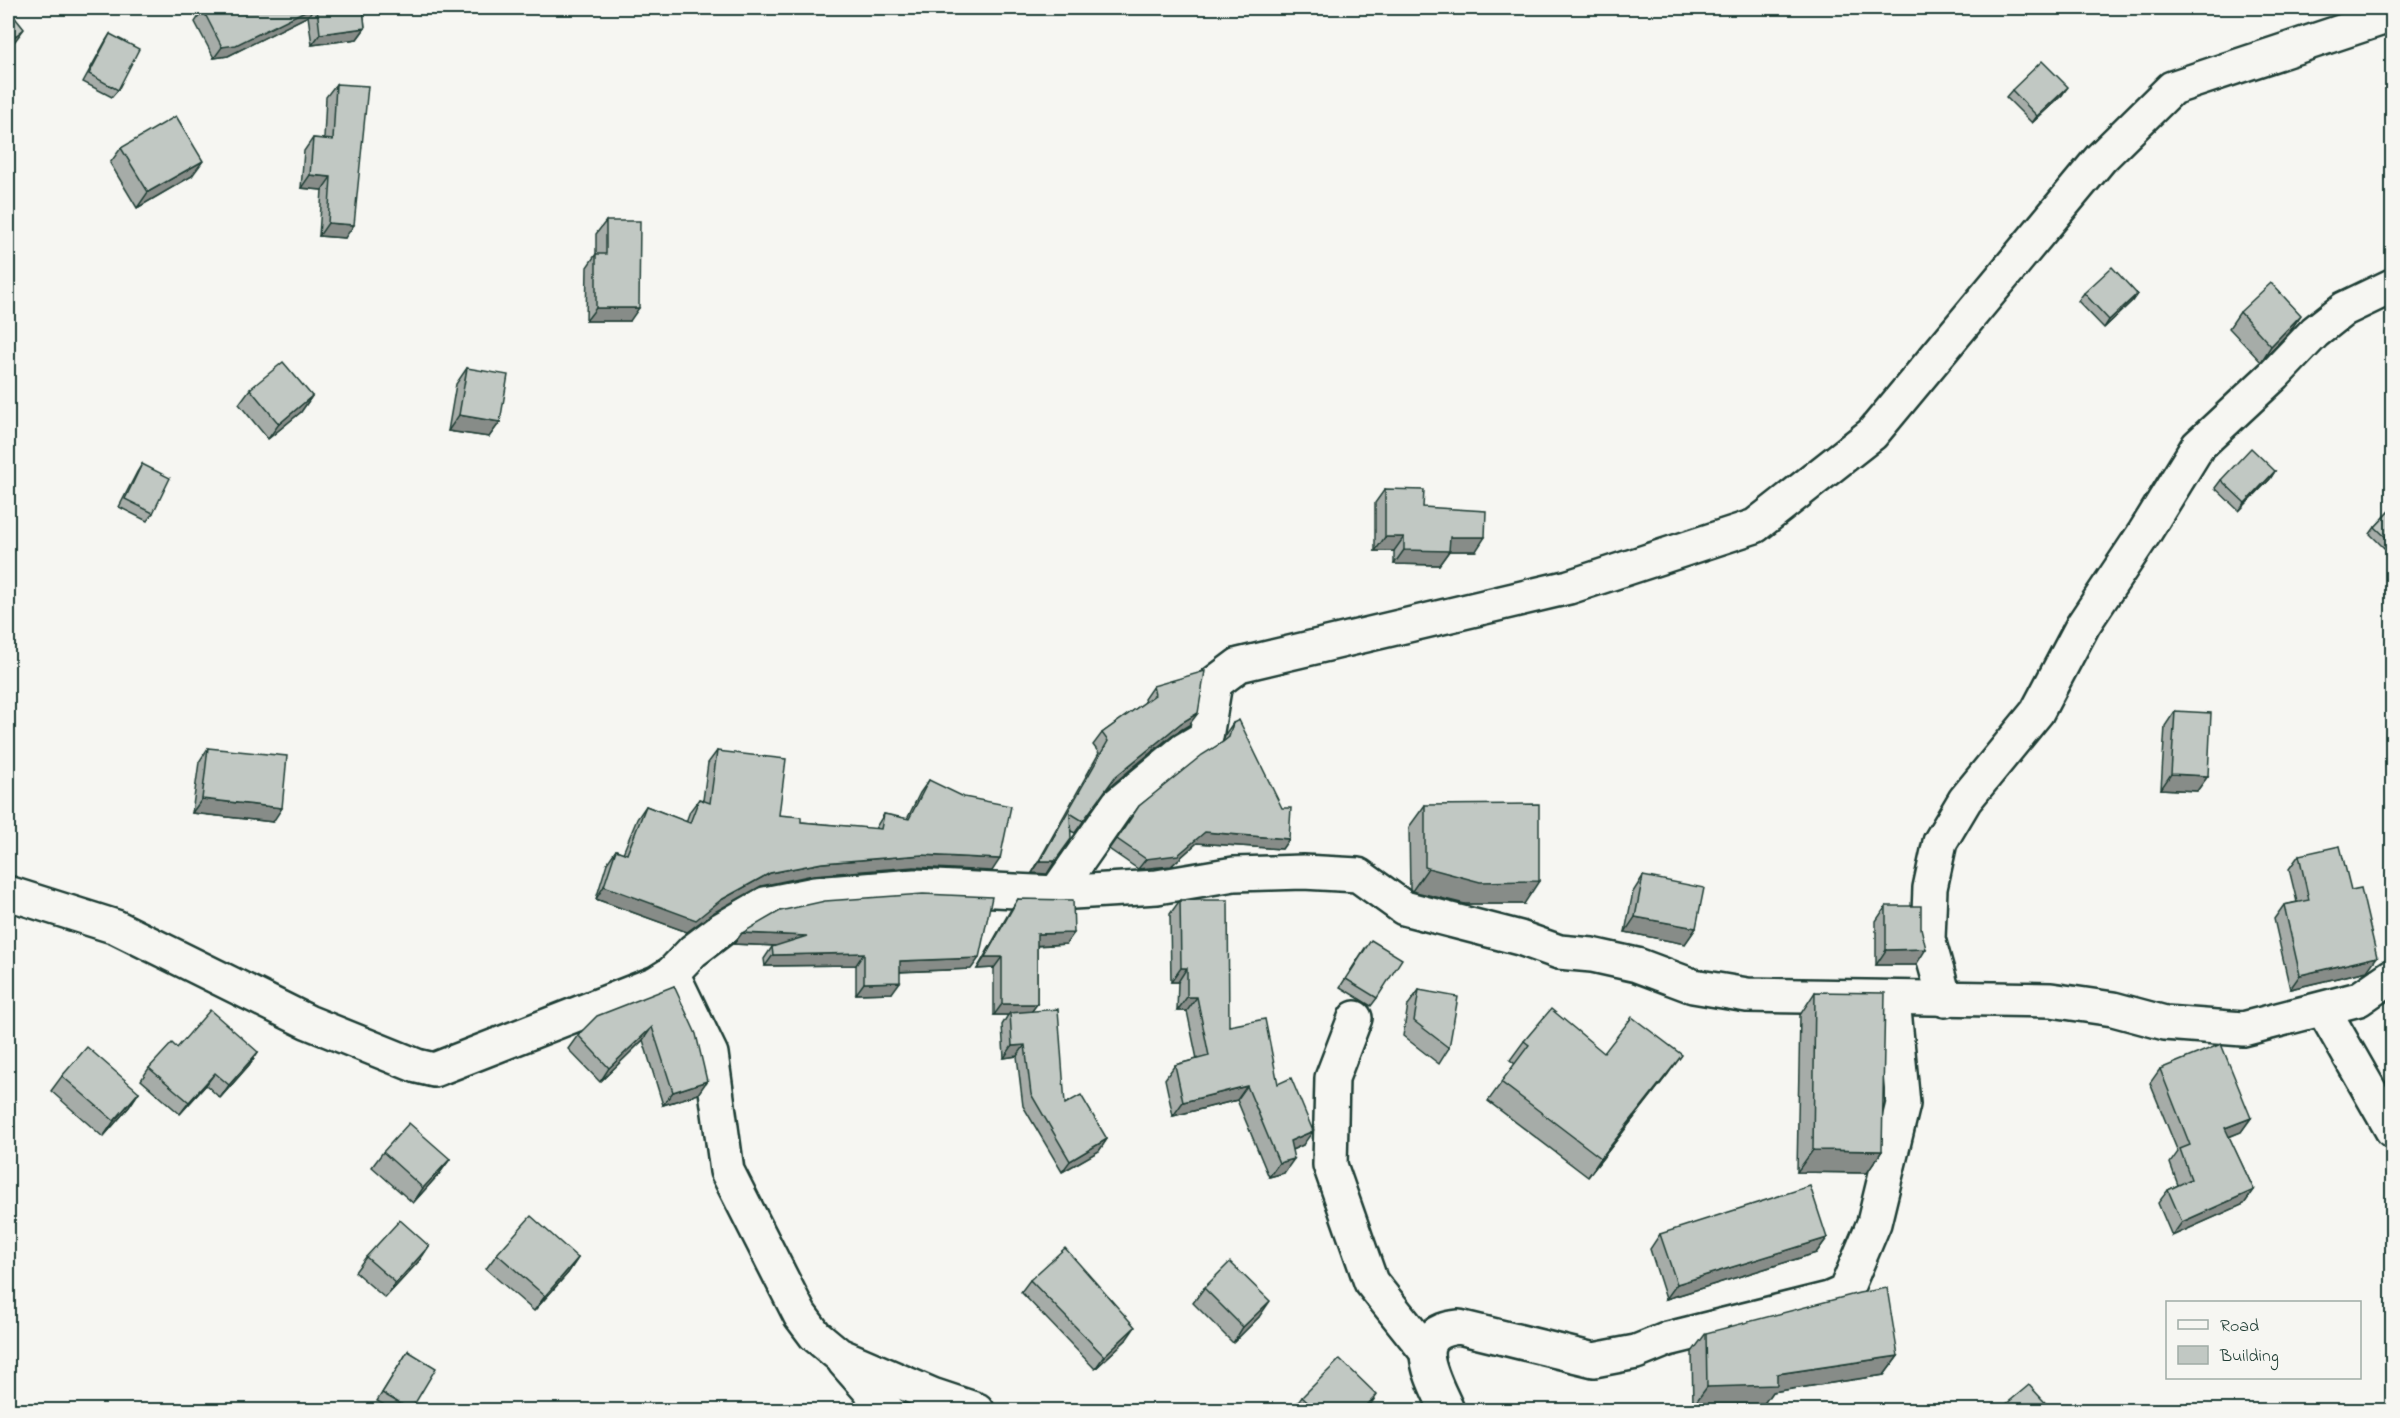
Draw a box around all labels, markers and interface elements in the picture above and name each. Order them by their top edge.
legend [2166,1301,2361,1379]
text: Road [2220,1314,2259,1340]
text: Building [2219,1344,2279,1371]

